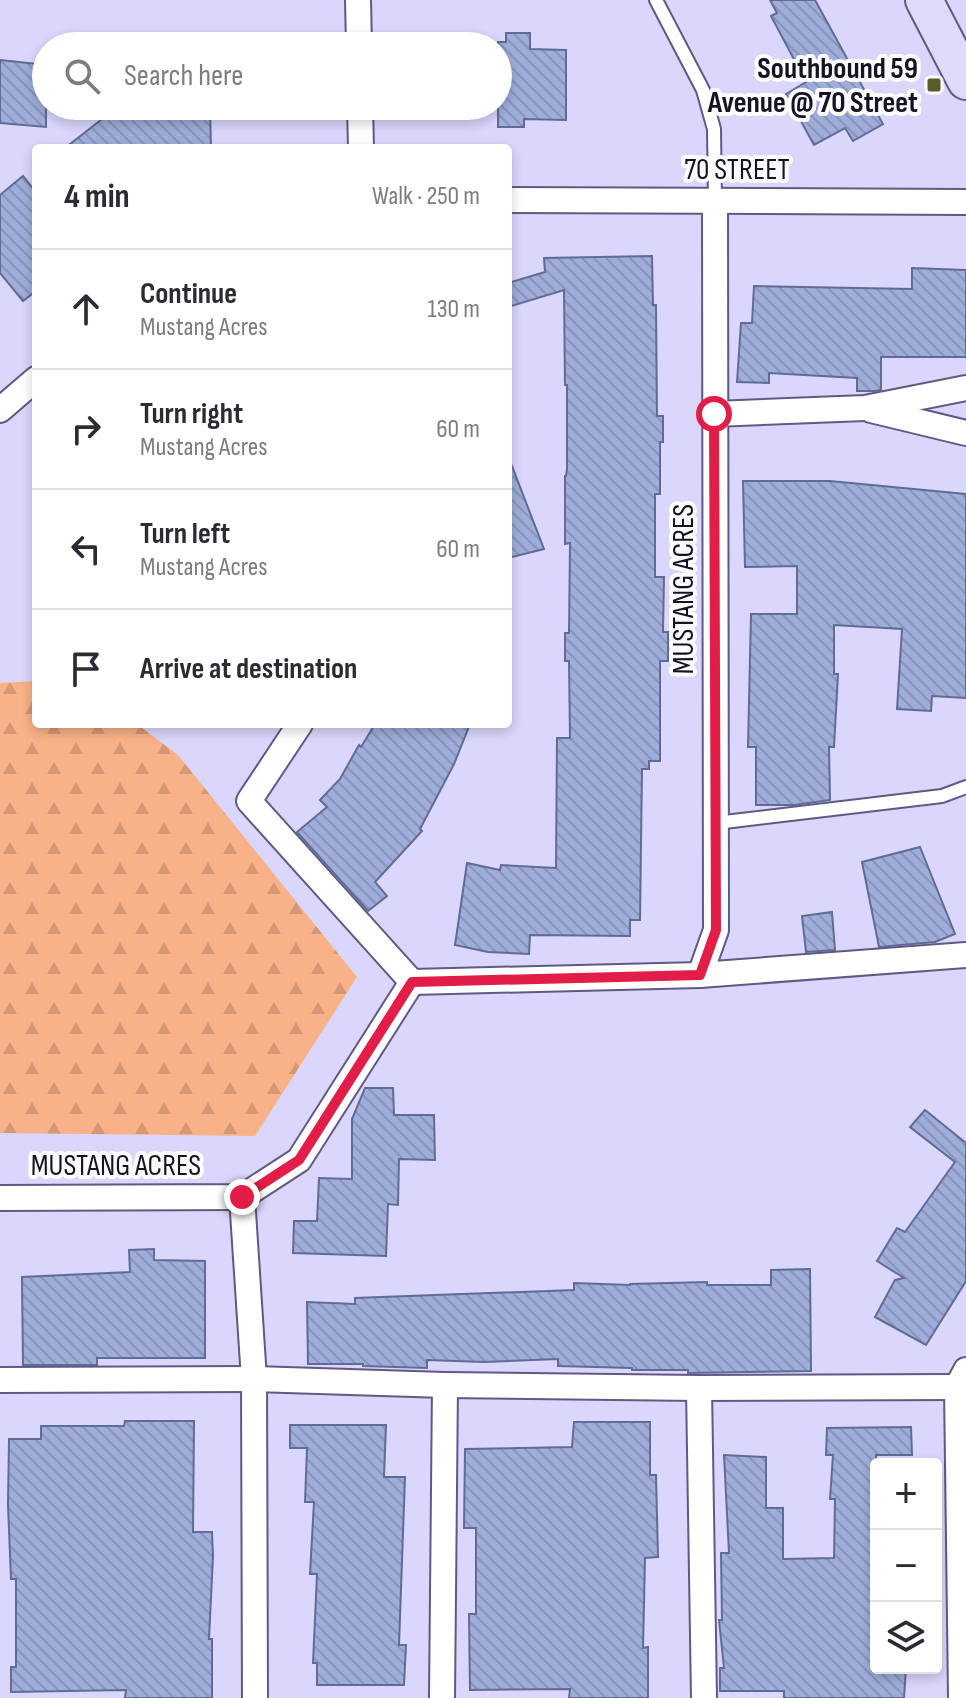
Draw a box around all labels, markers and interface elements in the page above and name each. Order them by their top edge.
search box [32,32,512,120]
place label: Southbound 59 Avenue @ 70 Street [707,51,918,121]
icon: search [60,54,104,98]
text: Search here [124,58,243,94]
marker: Southbound 59 Avenue @ 70 Street [925,76,943,94]
street label: 70 STREET [684,152,790,188]
text: 4 min [64,176,130,217]
text: Walk · 250 m [372,181,480,212]
text: Continue [140,276,237,312]
icon: ahead [64,287,108,331]
text: 130 m [428,294,480,325]
text: Mustang Acres [140,312,268,343]
text: Turn right [140,396,243,432]
route start [696,396,732,432]
icon: right [64,407,108,451]
text: 60 m [436,414,480,445]
text: Mustang Acres [140,432,268,463]
street label: MUSTANG ACRES [666,504,702,674]
text: Turn left [140,516,230,552]
icon: left [64,527,108,571]
text: 60 m [436,534,480,565]
text: Mustang Acres [140,552,268,583]
icon: arrive [64,647,108,691]
text: Arrive at destination [140,651,357,687]
street label: MUSTANG ACRES [31,1148,201,1184]
route end [224,1179,260,1215]
map controls [870,1458,942,1674]
button: + [870,1458,942,1530]
button: − [870,1530,942,1602]
button: layers [870,1602,942,1674]

